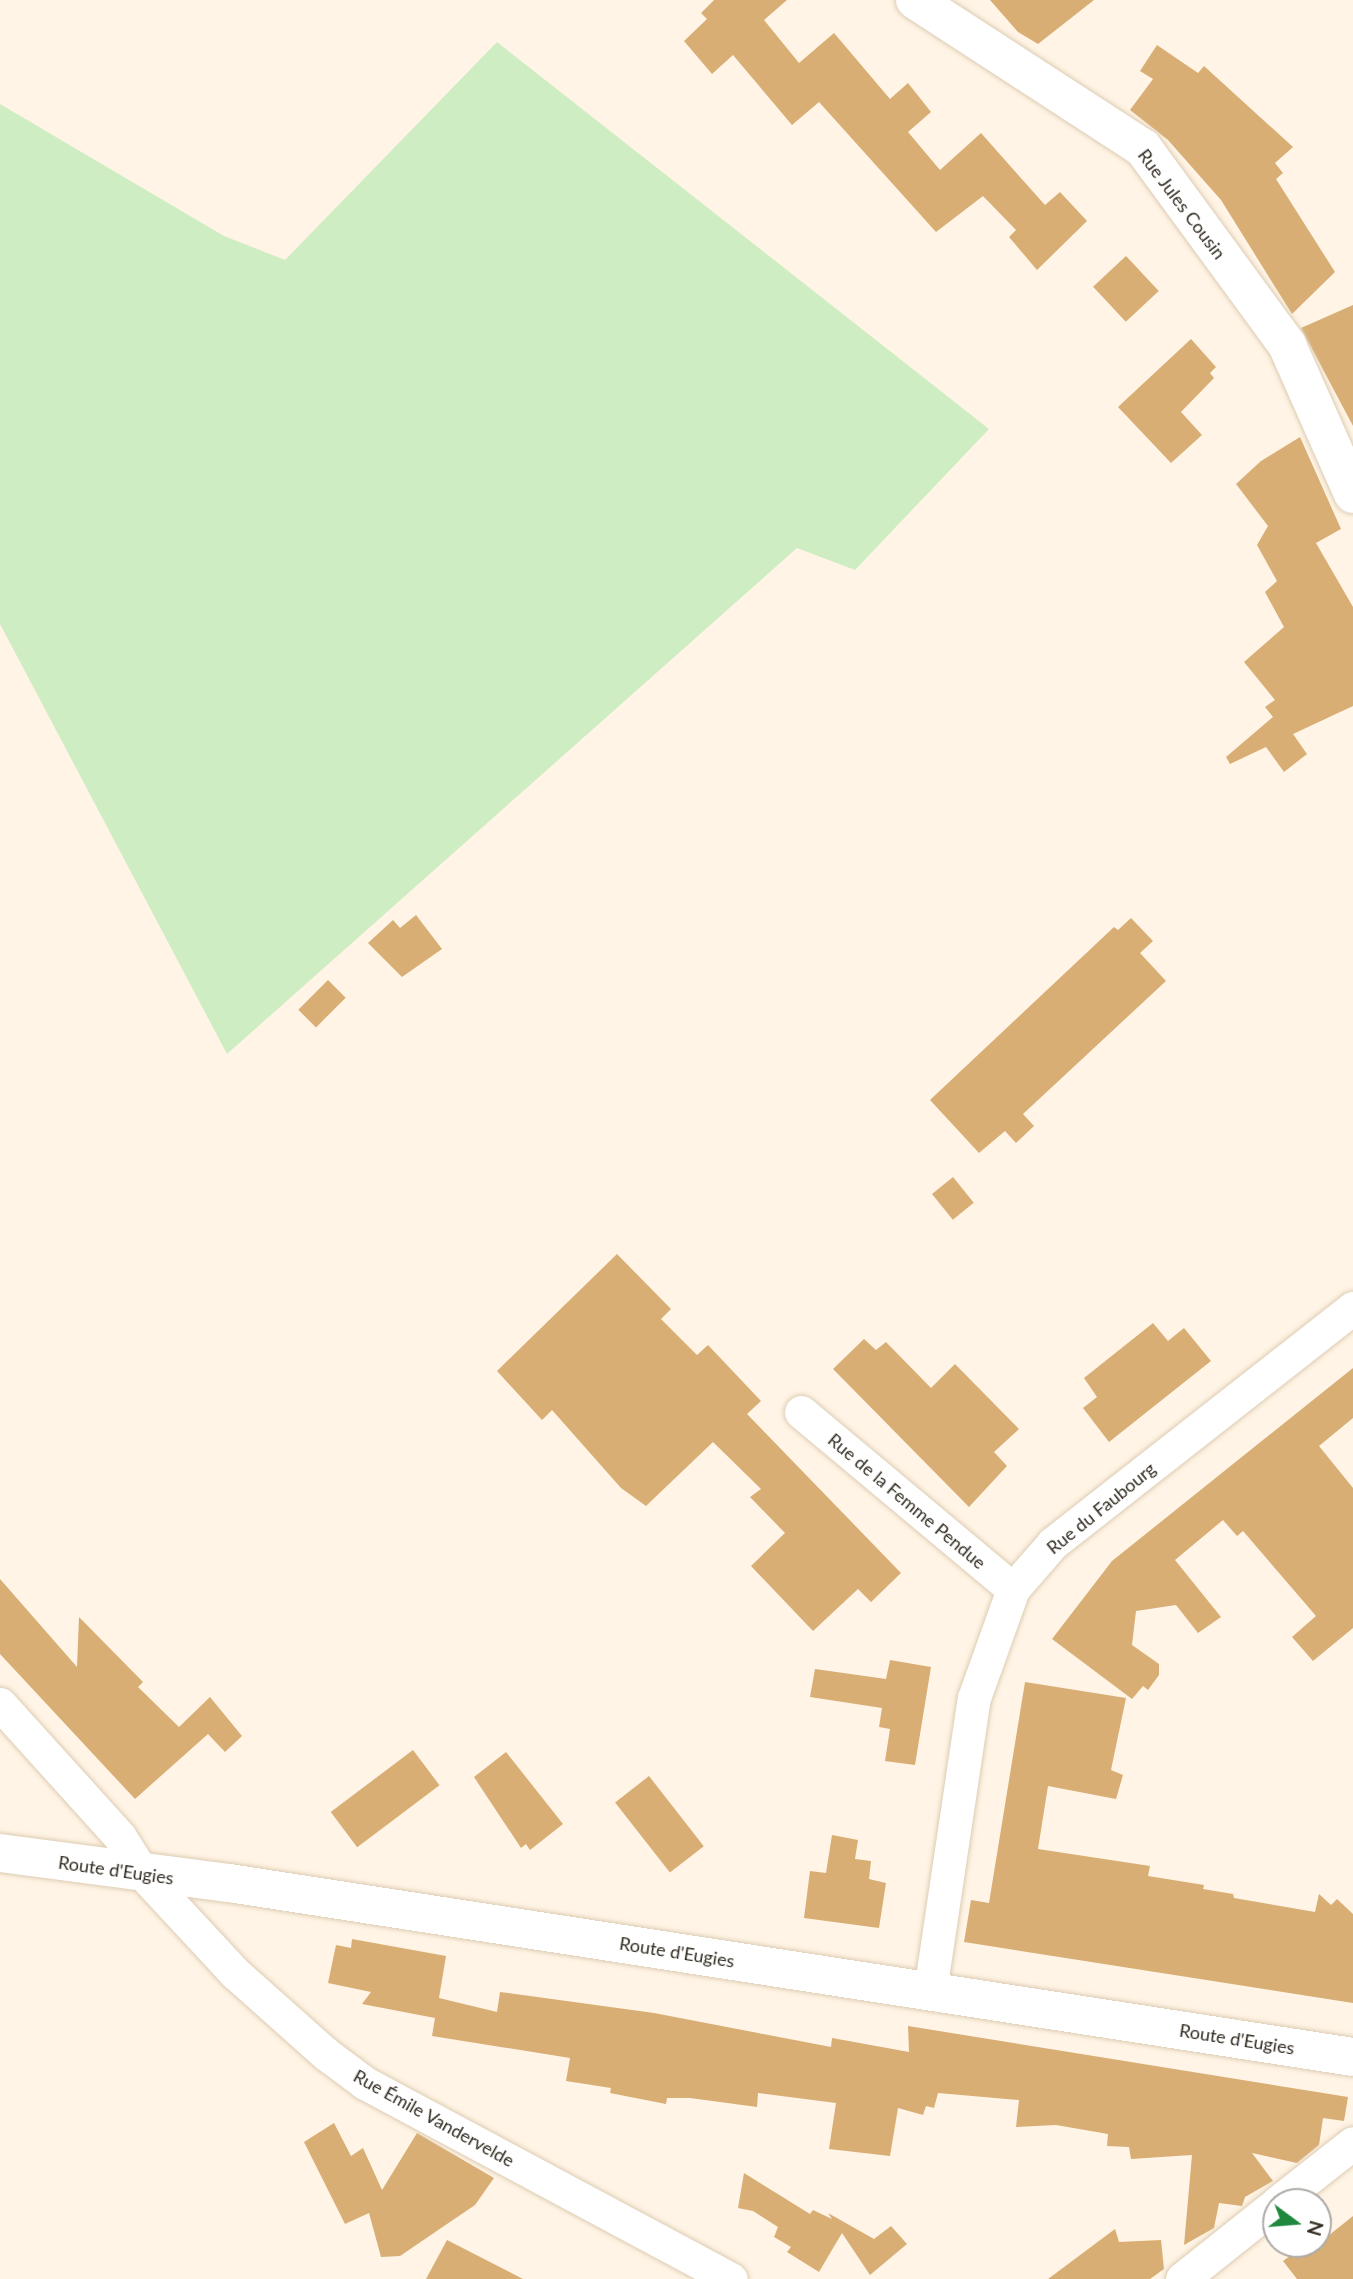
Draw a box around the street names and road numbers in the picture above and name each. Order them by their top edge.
street label: Rue Jules Cousin [1133,144,1231,264]
street label: Rue de la Femme Pendue [824,1429,990,1573]
street label: Rue du Faubourg [1042,1458,1160,1558]
street label: Route d'Eugies [57,1851,175,1889]
street label: Route d'Eugies [618,1932,736,1972]
street label: Route d'Eugies [1178,2019,1296,2059]
street label: Rue Émile Vandervelde [350,2065,518,2171]

